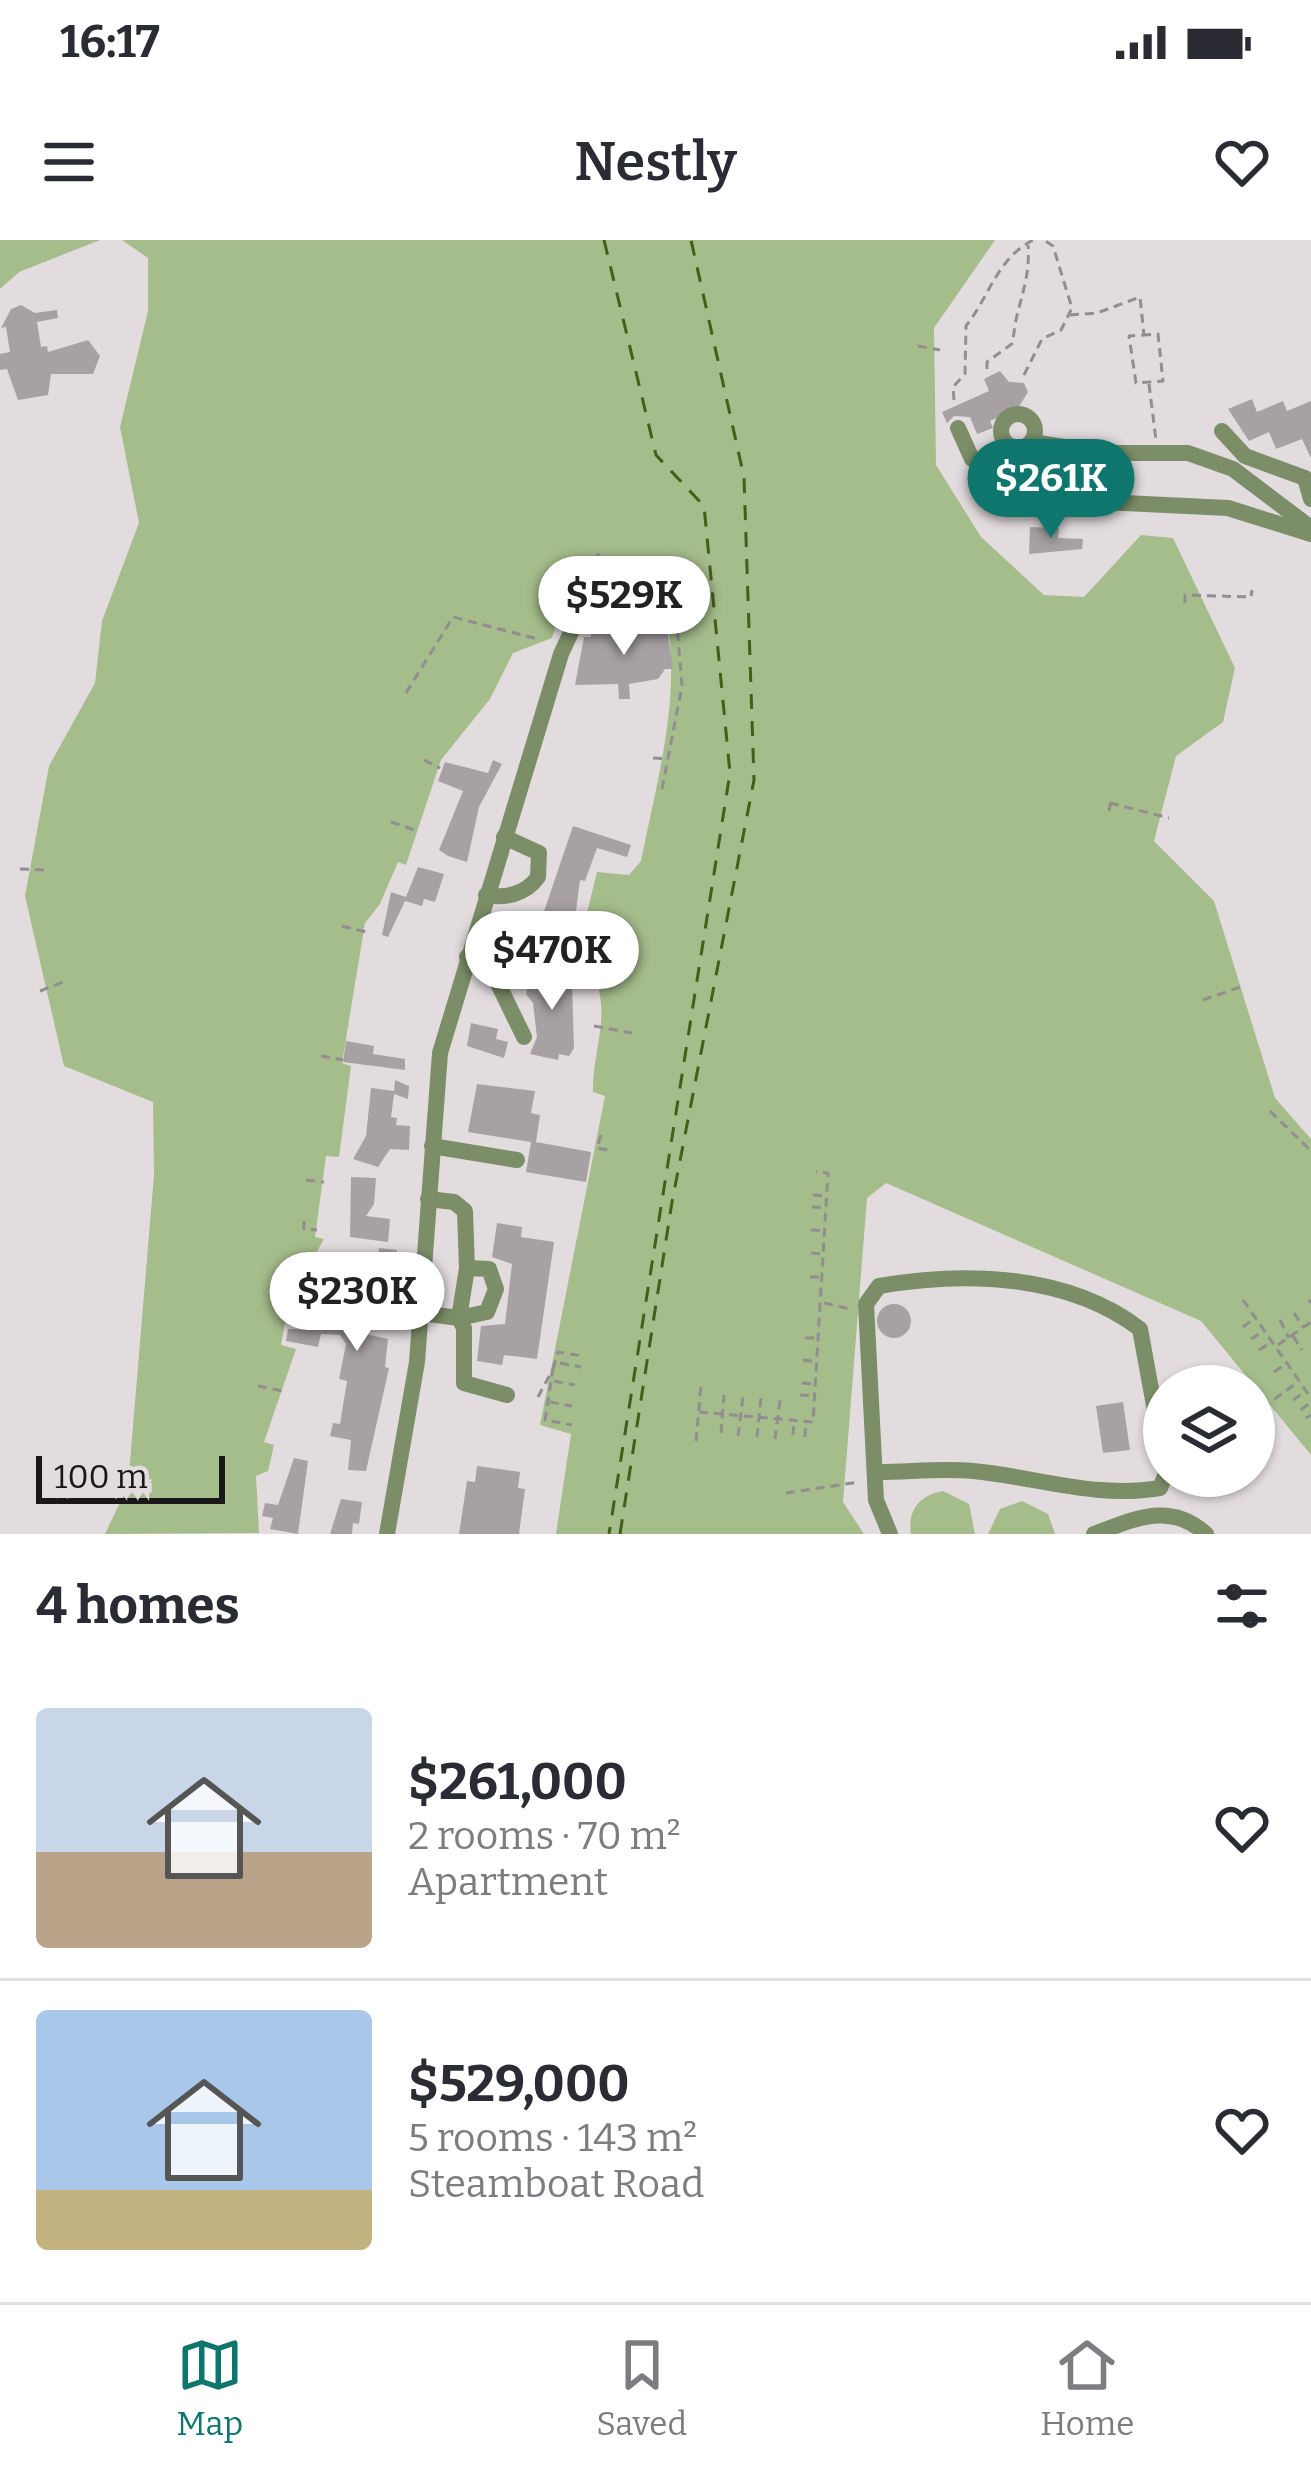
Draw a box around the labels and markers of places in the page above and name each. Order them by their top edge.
pin: $261K [967,439,1135,541]
pin: $529K [540,556,708,658]
pin: $470K [468,911,636,1013]
pin: $230K [273,1252,441,1354]

